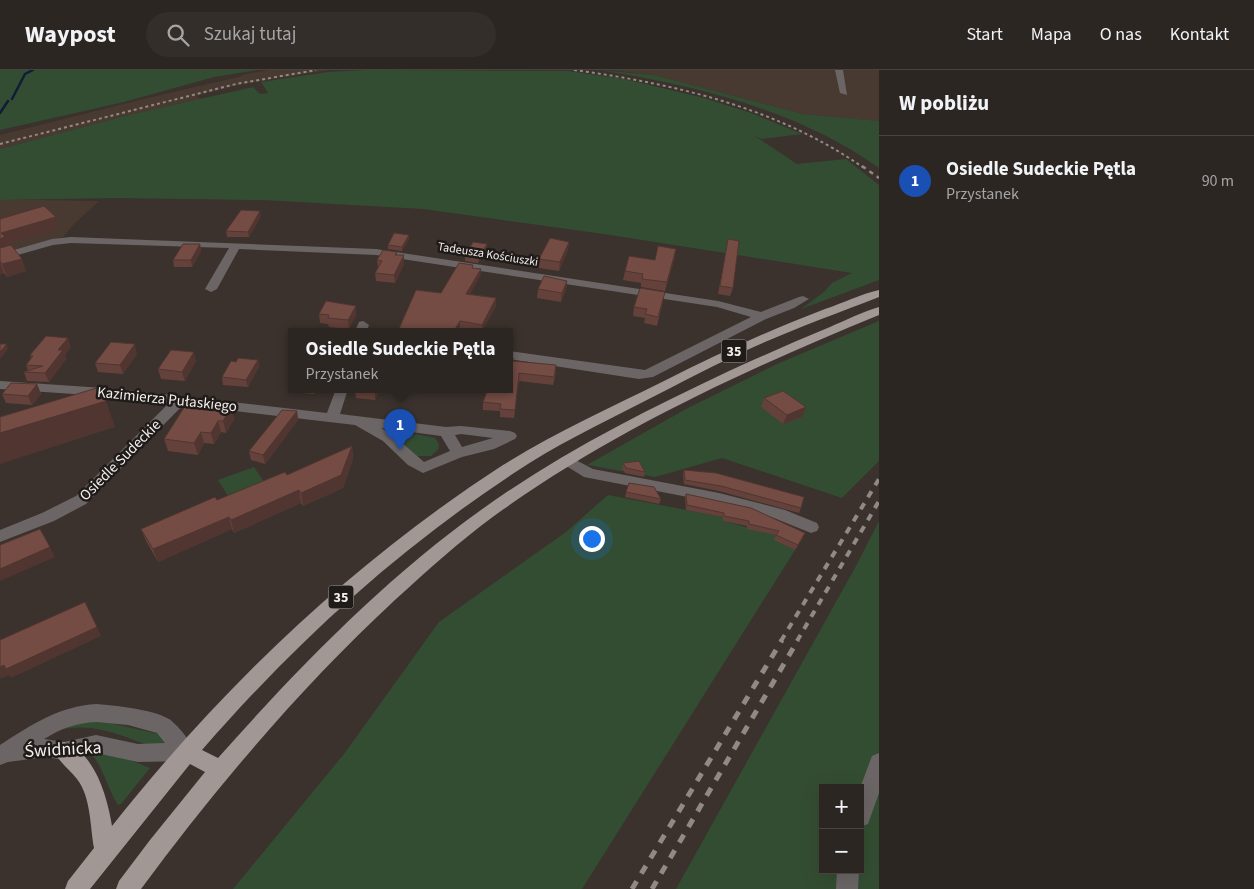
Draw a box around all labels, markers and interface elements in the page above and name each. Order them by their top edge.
search box [146,12,496,57]
text: Waypost [25,17,116,52]
icon: search [164,21,192,49]
text: Szukaj tutaj [204,21,296,48]
text: Start [966,22,1003,47]
text: Mapa [1031,22,1072,47]
text: O nas [1100,22,1142,47]
text: Kontakt [1170,22,1229,47]
text: W pobliżu [899,88,989,118]
text: Osiedle Sudeckie Pętla [946,156,1136,183]
text: 1 [911,170,919,192]
text: 90 m [1202,170,1234,192]
text: Przystanek [946,183,1019,205]
street label: Tadeusza Kościuszki [437,238,539,271]
popup [288,328,513,393]
text: Osiedle Sudeckie Pętla [305,336,496,363]
road number: 35 [722,340,746,362]
text: Przystanek [305,363,378,385]
street label: Kazimierza Pułaskiego [96,382,238,417]
pin: 1 [384,409,416,450]
street label: Osiedle Sudeckie [75,415,166,506]
your location [579,526,605,552]
road number: 35 [328,586,354,608]
street label: Świdnicka [24,735,102,764]
map controls [819,784,864,874]
button: + [819,784,864,829]
button: − [819,829,864,874]

